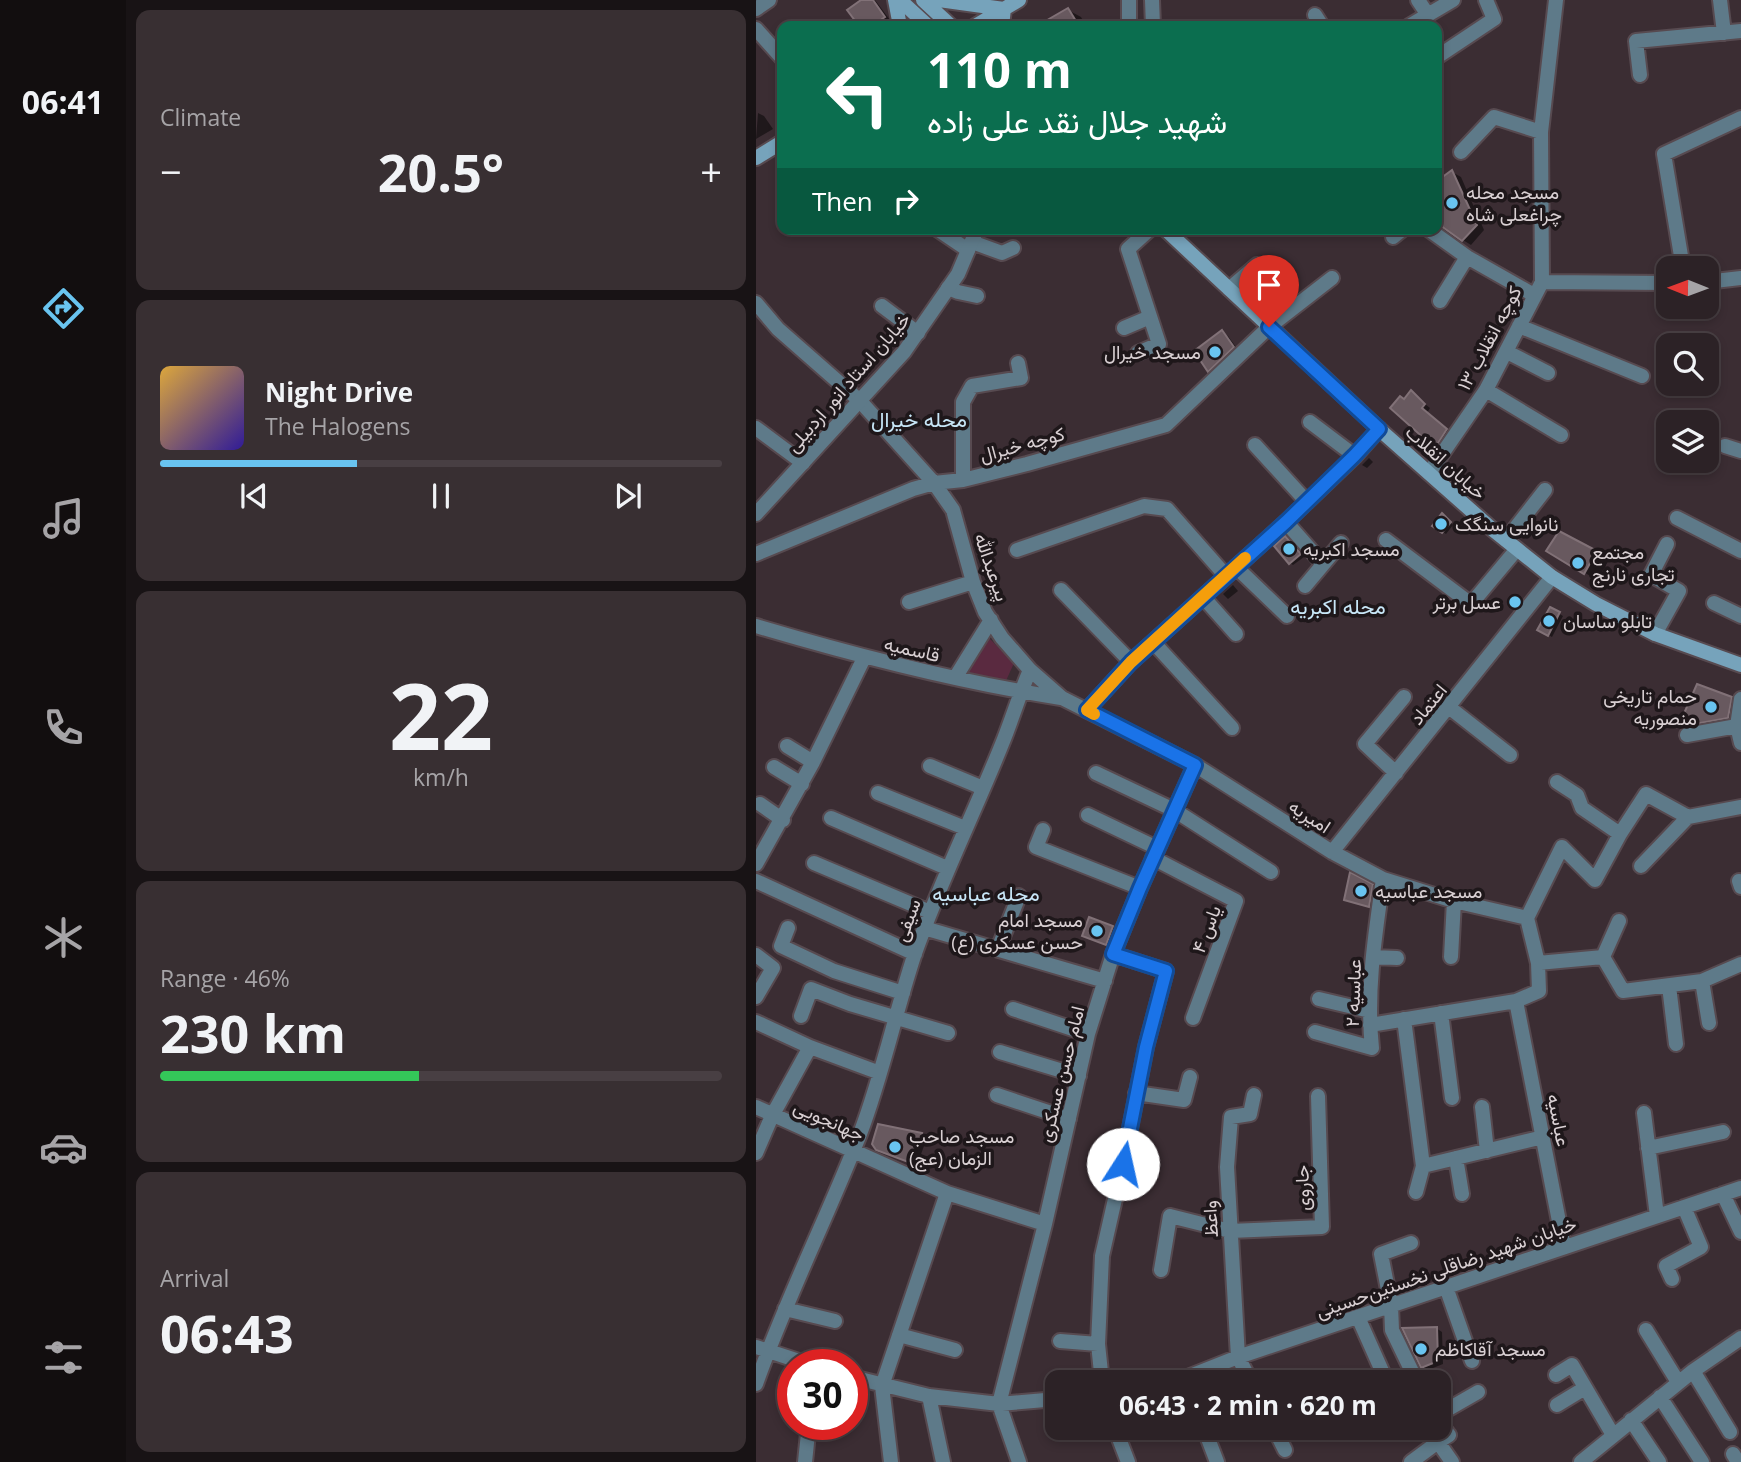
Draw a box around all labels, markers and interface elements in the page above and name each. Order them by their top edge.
text: 110 m [927,36,1072,102]
icon: left [812,49,903,140]
text: 06:41 [22,80,104,123]
text: شهید جلال نقد علی زاده [927,99,1227,142]
text: Climate [160,101,241,133]
text: 20.5° [378,136,504,207]
text: − [160,145,182,197]
text: + [700,145,722,197]
place label: مسجد محله چراغعلی شاه [1466,179,1562,228]
icon: right [887,182,925,220]
text: Then [812,183,873,219]
marker: مسجد محله چراغعلی شاه [1444,195,1460,211]
pin [1239,255,1299,327]
north arrow [1656,256,1718,318]
map controls [1656,256,1719,473]
icon: arrive [1250,266,1288,304]
street label: کوچه انقلاب ۱۳ [1451,281,1528,395]
icon: directions [39,284,88,333]
street label: خیابان استاد انور اردبیلی [780,306,916,458]
button: search [1656,333,1719,396]
place label: مسجد خیرال [1104,339,1201,365]
marker: مسجد خیرال [1207,344,1223,360]
text: Night Drive [265,374,413,410]
district label: محله خیرال [871,405,967,433]
text: The Halogens [265,410,411,442]
button: layers [1656,410,1719,473]
street label: خیابان انقلاب [1400,419,1492,505]
street label: کوچه خیرال [976,420,1068,469]
icon: previous [235,477,273,515]
icon: pause [422,477,460,515]
icon: next [609,477,647,515]
icon: music [39,494,88,543]
place label: نانوایی سنگک [1455,511,1558,537]
marker: نانوایی سنگک [1433,516,1449,532]
street label: پیرعبدالله [967,529,1016,605]
place label: مسجد اکبریه [1303,536,1400,562]
place label: مجتمع تجاری نارنج [1592,539,1675,588]
marker: مسجد اکبریه [1281,541,1297,557]
marker: مجتمع تجاری نارنج [1570,555,1586,571]
place label: عسل برتر [1432,589,1501,615]
district label: محله اکبریه [1290,592,1386,620]
marker: عسل برتر [1507,594,1523,610]
place label: تابلو ساسان [1563,608,1652,634]
marker: تابلو ساسان [1541,613,1557,629]
street label: قاسمیه [882,630,942,668]
text: 22 [389,653,493,777]
street label: اعتماد [1403,678,1453,730]
place label: حمام تاریخی منصوریه [1603,683,1697,731]
marker: حمام تاریخی منصوریه [1703,699,1719,715]
icon: phone [39,703,88,752]
text: km/h [413,761,469,793]
street label: امیریه [1284,793,1336,839]
place label: مسجد عباسیه [1375,878,1482,904]
district label: محله عباسیه [932,879,1040,907]
marker: مسجد عباسیه [1353,883,1369,899]
street label: سیفی [887,895,927,945]
street label: یاس ۴ [1185,901,1227,957]
place label: مسجد امام حسن عسکری (ع) [951,907,1083,955]
icon: climate [39,913,88,962]
marker: مسجد امام حسن عسکری (ع) [1089,923,1105,939]
street label: عباسیه ۲ [1339,959,1367,1027]
text: Range · 46% [160,962,290,994]
text: 230 km [160,997,346,1068]
street label: امام حسن عسکری [1032,1003,1090,1145]
street label: عباسیه [1541,1091,1577,1149]
street label: جهانجویی [790,1093,868,1147]
icon: car [39,1123,88,1172]
place label: مسجد صاحب الزمان (عج) [909,1123,1014,1172]
position arrow [1086,1127,1160,1201]
marker: مسجد صاحب الزمان (عج) [887,1139,903,1155]
street label: جاروی [1288,1165,1316,1211]
street label: واعظ [1196,1200,1224,1238]
street label: خیابان شهید رضاقلی نخستین‌حسینی [1312,1210,1580,1324]
text: Arrival [160,1262,229,1294]
text: 06:43 [160,1297,294,1368]
icon: filters [39,1333,88,1382]
place label: مسجد آقاکاظم [1435,1336,1546,1362]
marker: مسجد آقاکاظم [1413,1341,1429,1357]
speed limit sign: 30 [777,1349,868,1440]
text: 06:43 · 2 min · 620 m [1119,1387,1377,1423]

